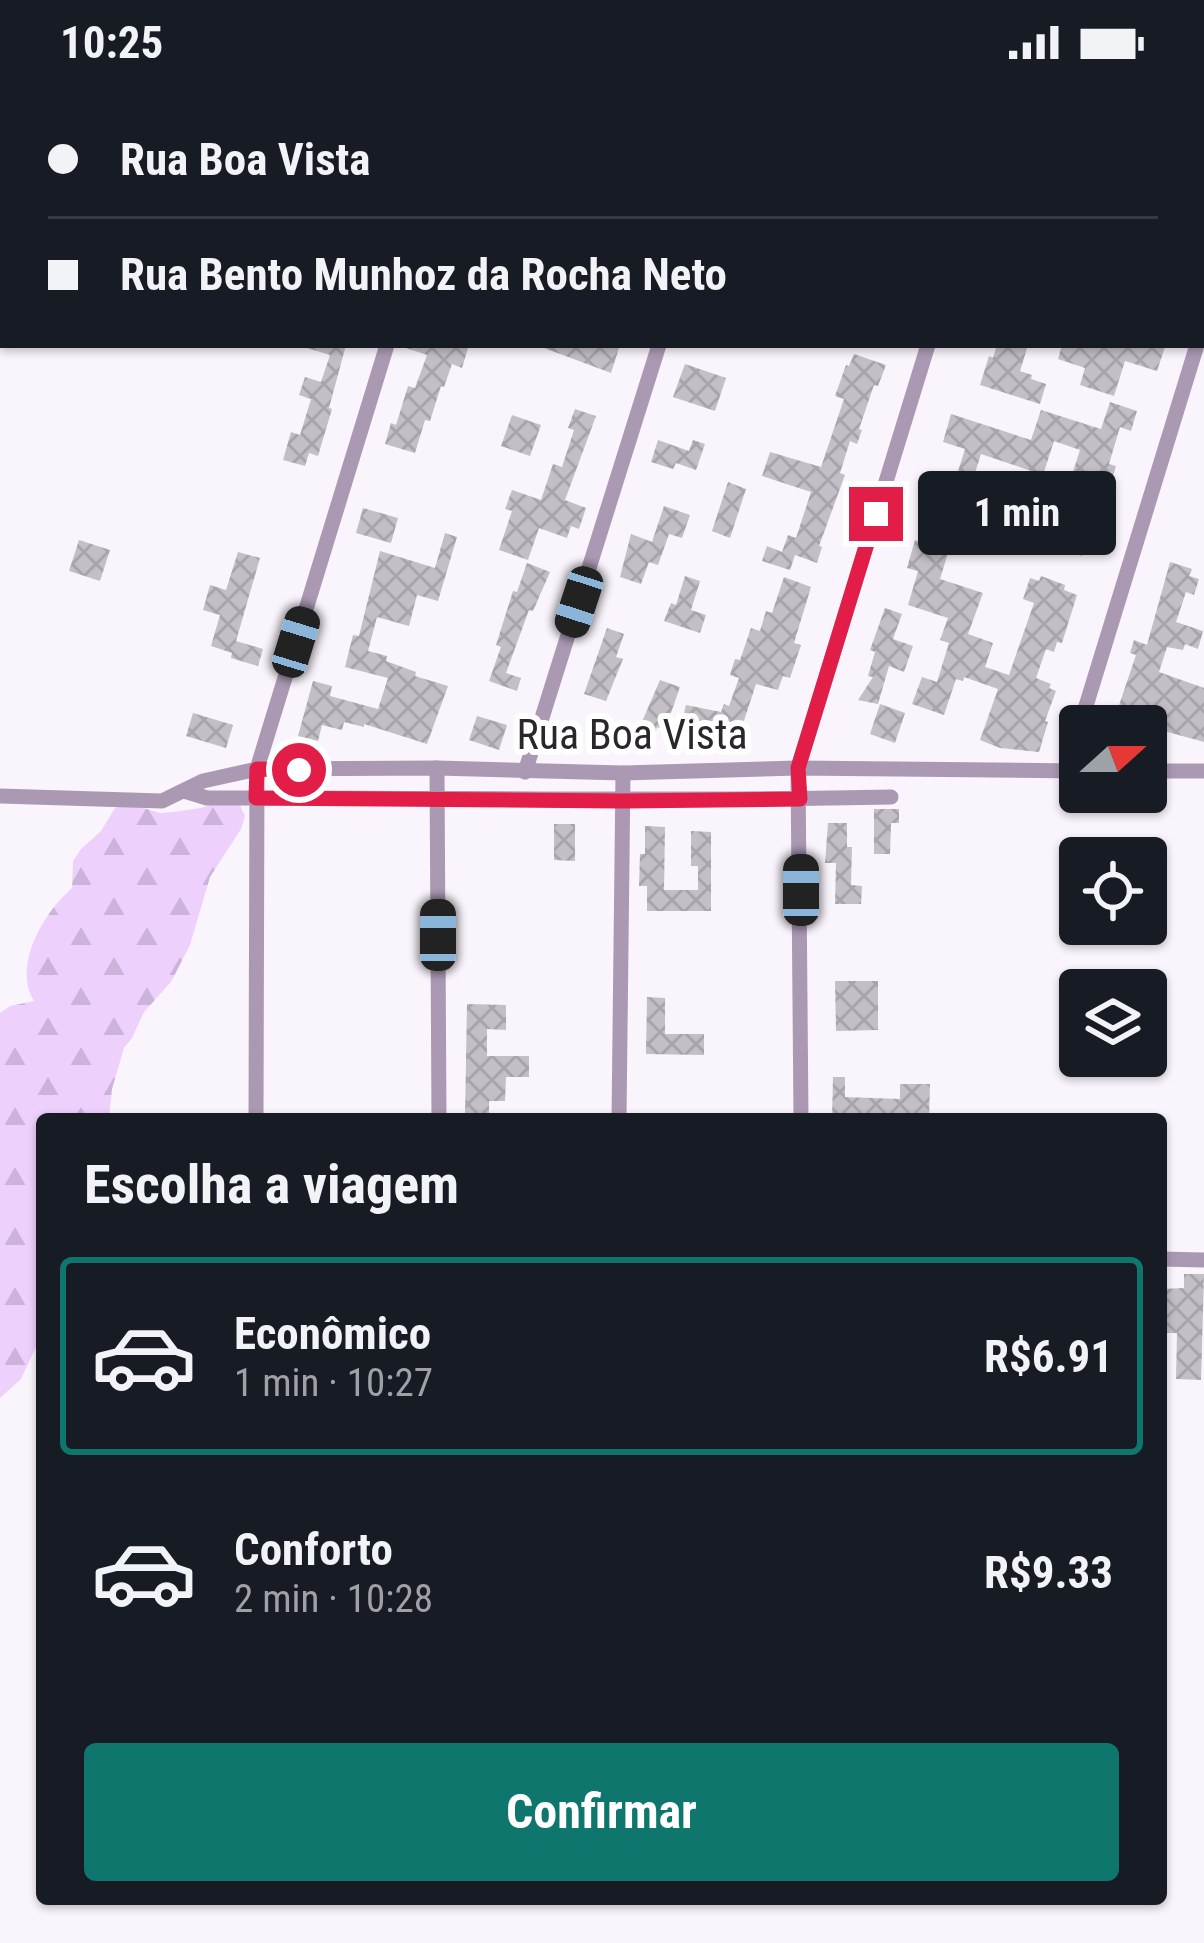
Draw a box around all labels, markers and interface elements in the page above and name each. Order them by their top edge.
text: 10:25 [60,16,163,69]
text: Rua Boa Vista [120,133,371,186]
text: Rua Bento Munhoz da Rocha Neto [120,248,727,301]
callout: 1 min [918,472,1116,556]
route end [849,487,903,541]
text: 1 min [974,490,1060,536]
car [551,562,607,642]
car [268,602,324,682]
north arrow [1059,705,1167,813]
map controls [1059,705,1167,1077]
street label: Rua Boa Vista [517,710,748,759]
route start [272,743,326,797]
button: locate [1059,837,1167,945]
car [783,854,819,926]
car [420,899,456,971]
button: layers [1059,969,1167,1077]
text: Escolha a viagem [84,1153,459,1216]
icon: car [90,1302,198,1410]
text: Econômico [234,1307,431,1360]
text: R$6.91 [984,1330,1113,1383]
text: 1 min · 10:27 [234,1360,433,1406]
icon: car [90,1518,198,1626]
text: Conforto [234,1523,393,1576]
text: R$9.33 [984,1546,1113,1599]
text: 2 min · 10:28 [234,1576,433,1622]
button: Confirmar [84,1743,1119,1881]

